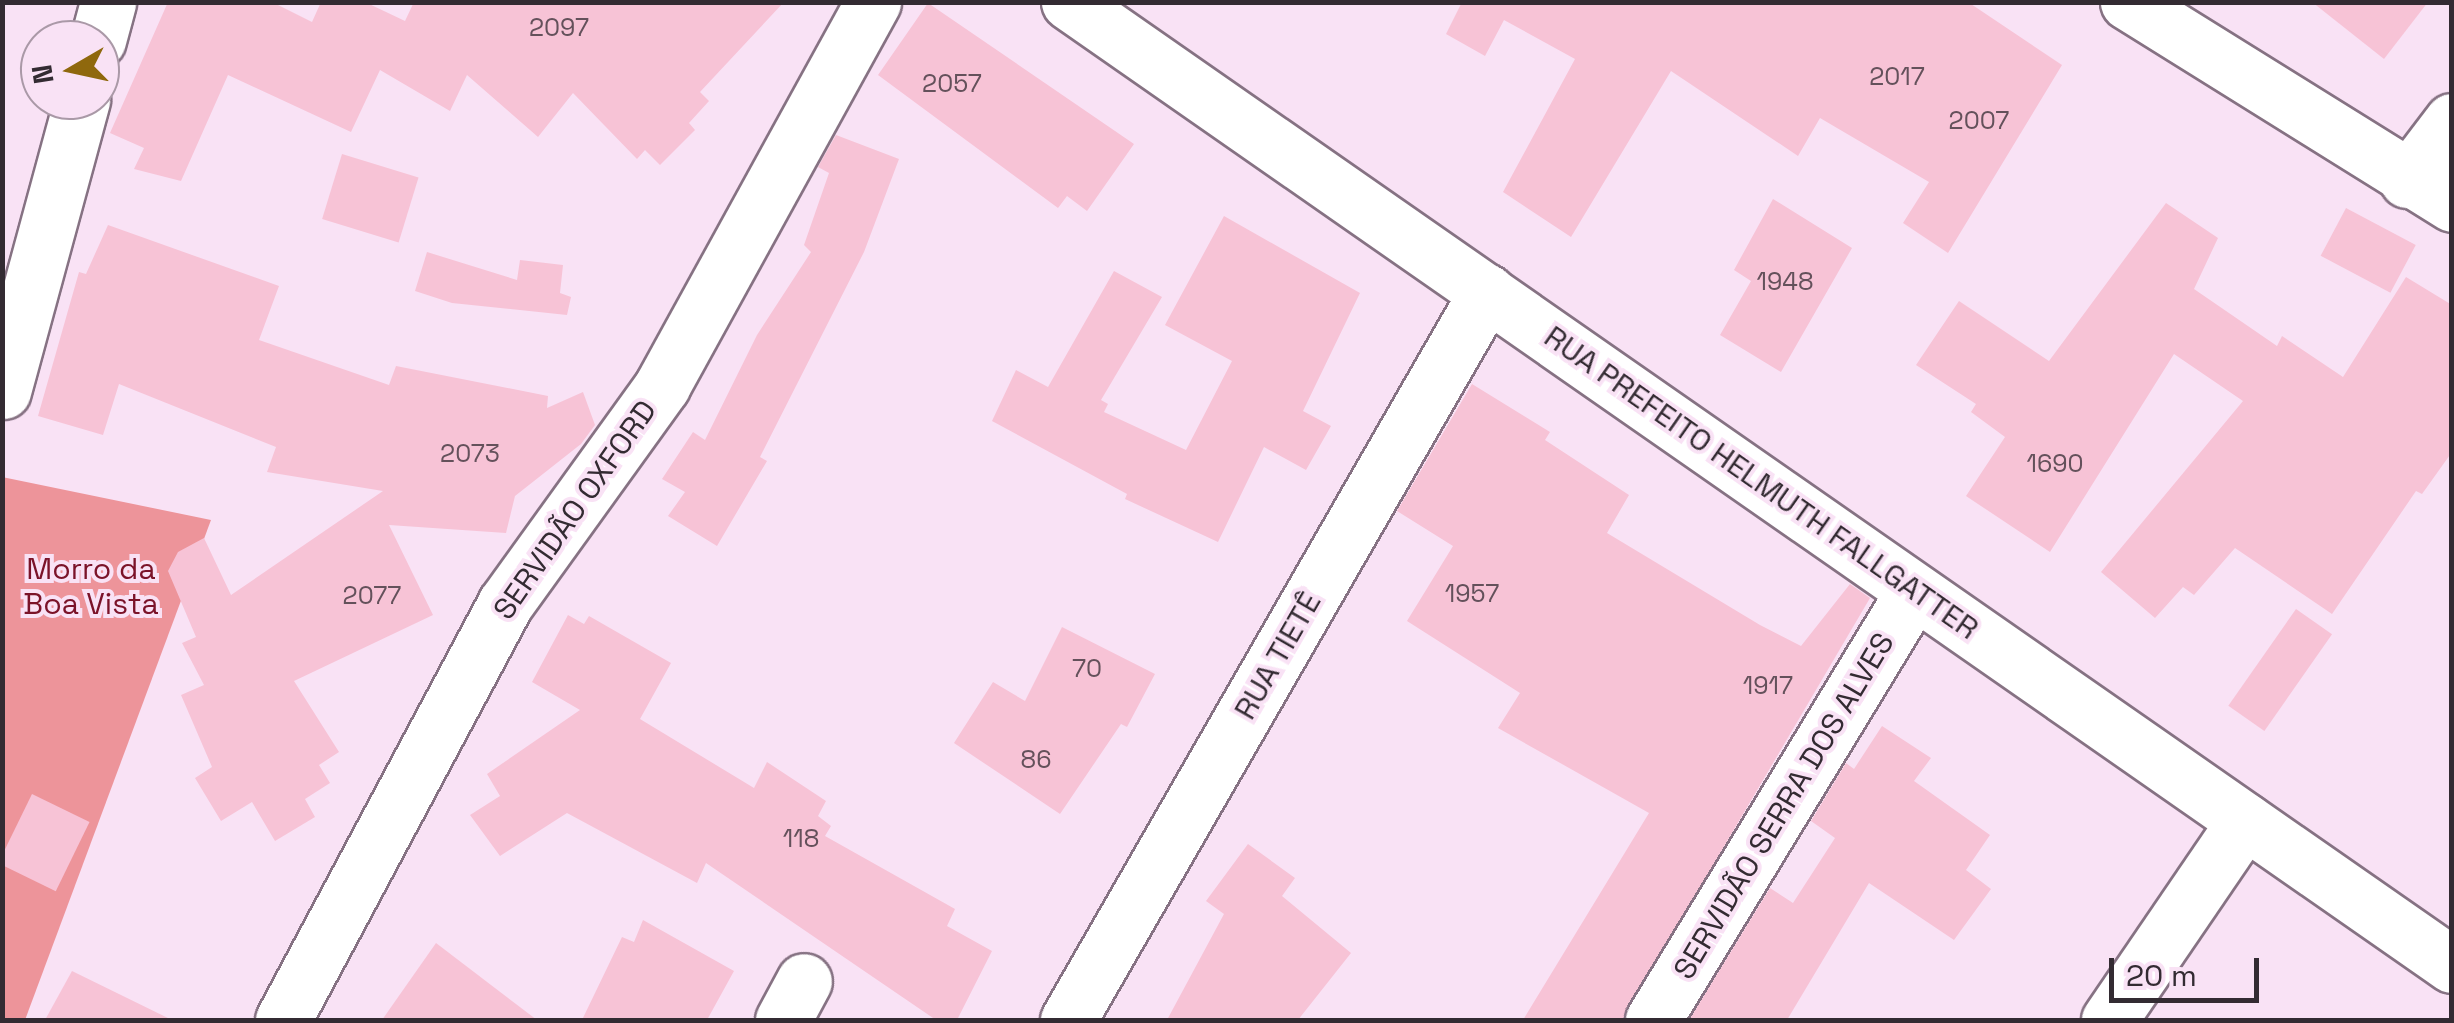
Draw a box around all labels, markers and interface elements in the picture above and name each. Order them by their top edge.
house number: 2097 [529,12,589,42]
north arrow [20,20,120,120]
house number: 2017 [1869,61,1925,91]
text: N [23,62,62,86]
house number: 2057 [922,68,982,98]
house number: 2007 [1949,105,2009,135]
house number: 1948 [1757,266,1813,296]
street label: RUA PREFEITO HELMUTH FALLGATTER [1537,319,1985,647]
street label: SERVIDÃO OXFORD [486,394,664,626]
house number: 2073 [440,438,500,468]
house number: 1690 [2026,448,2084,478]
park label: Morro da Boa Vista [23,551,159,622]
house number: 1957 [1445,578,1499,608]
house number: 2077 [343,580,401,610]
street label: RUA TIETÊ [1227,586,1329,726]
street label: SERVIDÃO SERRA DOS ALVES [1666,626,1902,986]
house number: 70 [1072,653,1102,683]
house number: 1917 [1743,670,1793,700]
house number: 86 [1021,744,1051,774]
house number: 118 [783,823,819,853]
scale bar [2114,938,2264,1000]
text: 20 m [2126,956,2197,995]

